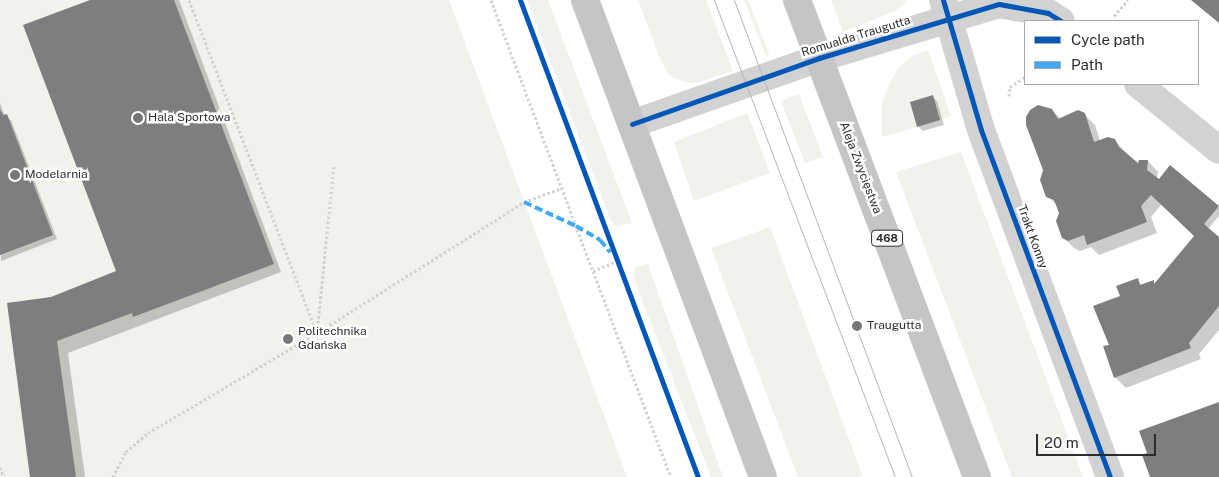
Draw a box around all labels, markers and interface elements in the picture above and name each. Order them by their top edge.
street label: Romualda Traugutta [800,14,912,60]
legend [1024,20,1199,85]
text: Cycle path [1071,31,1145,48]
text: Path [1071,56,1103,73]
place label: Hala Sportowa [148,111,230,125]
marker: Hala Sportowa [132,112,144,124]
street label: Aleja Zwycięstwa [836,120,884,216]
place label: Modelarnia [25,168,88,182]
marker: Modelarnia [9,169,21,181]
street label: Trakt Konny [1014,203,1050,271]
road number: 468 [871,230,903,247]
place label: Traugutta [867,319,921,333]
marker: Traugutta [851,320,863,332]
place label: Politechnika Gdańska [298,325,367,353]
marker: Politechnika Gdańska [282,333,294,345]
scale bar [1039,424,1159,456]
text: 20 m [1044,434,1079,451]

